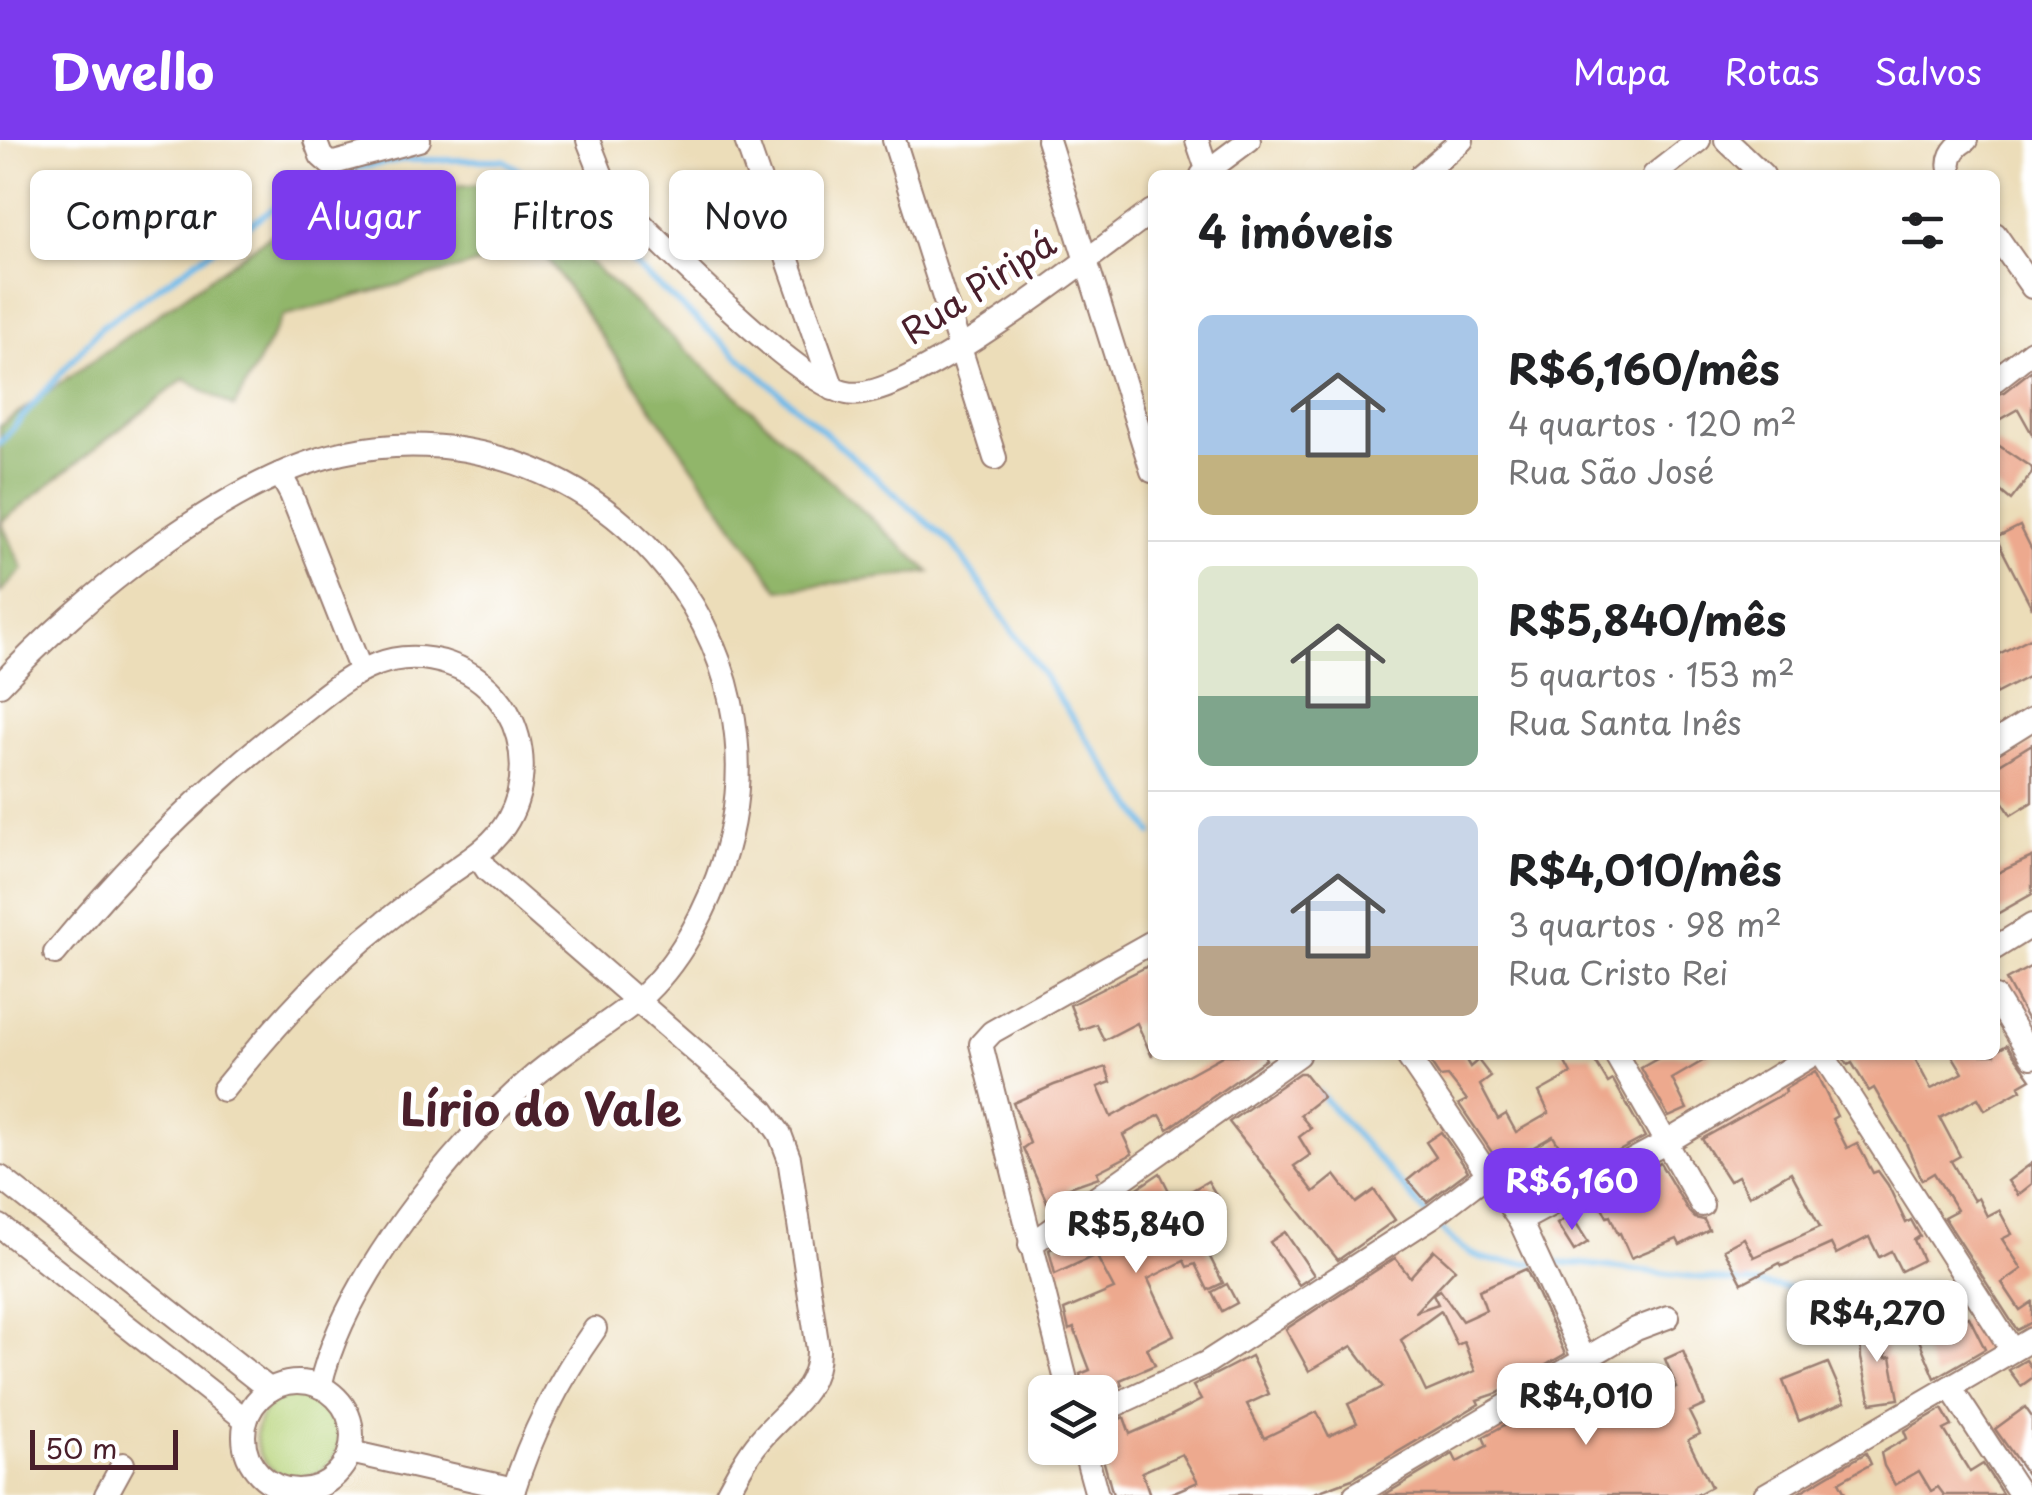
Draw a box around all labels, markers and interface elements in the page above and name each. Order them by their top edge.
text: Dwello [50,34,214,106]
text: Mapa [1573,44,1669,97]
text: Rotas [1724,44,1819,97]
text: Salvos [1874,44,1982,97]
chip: Comprar [30,170,252,260]
chip: Alugar [272,170,456,260]
chip: Filtros [476,170,649,260]
chip: Novo [669,170,824,260]
text: 4 imóveis [1198,199,1393,262]
icon: filters [1895,203,1950,258]
street label: Rua Piripá [890,216,1066,356]
text: R$6,160/mês [1508,336,1780,399]
icon: home [1278,355,1398,475]
text: 4 quartos · 120 m² [1508,399,1797,447]
text: Rua São José [1508,447,1714,495]
text: R$5,840/mês [1508,587,1787,650]
icon: home [1278,606,1398,726]
text: 5 quartos · 153 m² [1508,650,1795,698]
text: Rua Santa Inês [1508,698,1742,746]
text: R$4,010/mês [1508,837,1782,900]
icon: home [1278,856,1398,976]
text: 3 quartos · 98 m² [1508,900,1782,948]
text: Rua Cristo Rei [1508,948,1728,996]
district label: Lírio do Vale [400,1073,682,1141]
pin: R$6,160 [1480,1148,1664,1233]
text: R$6,160 [1506,1156,1638,1204]
pin: R$5,840 [1044,1191,1228,1276]
text: R$5,840 [1067,1199,1205,1247]
pin: R$4,270 [1785,1280,1969,1365]
text: R$4,270 [1809,1288,1945,1336]
pin: R$4,010 [1494,1363,1678,1448]
text: R$4,010 [1519,1371,1653,1419]
map controls [1028,1375,1118,1465]
button: layers [1028,1375,1118,1465]
scale bar [30,1425,178,1470]
text: 50 m [45,1426,118,1469]

